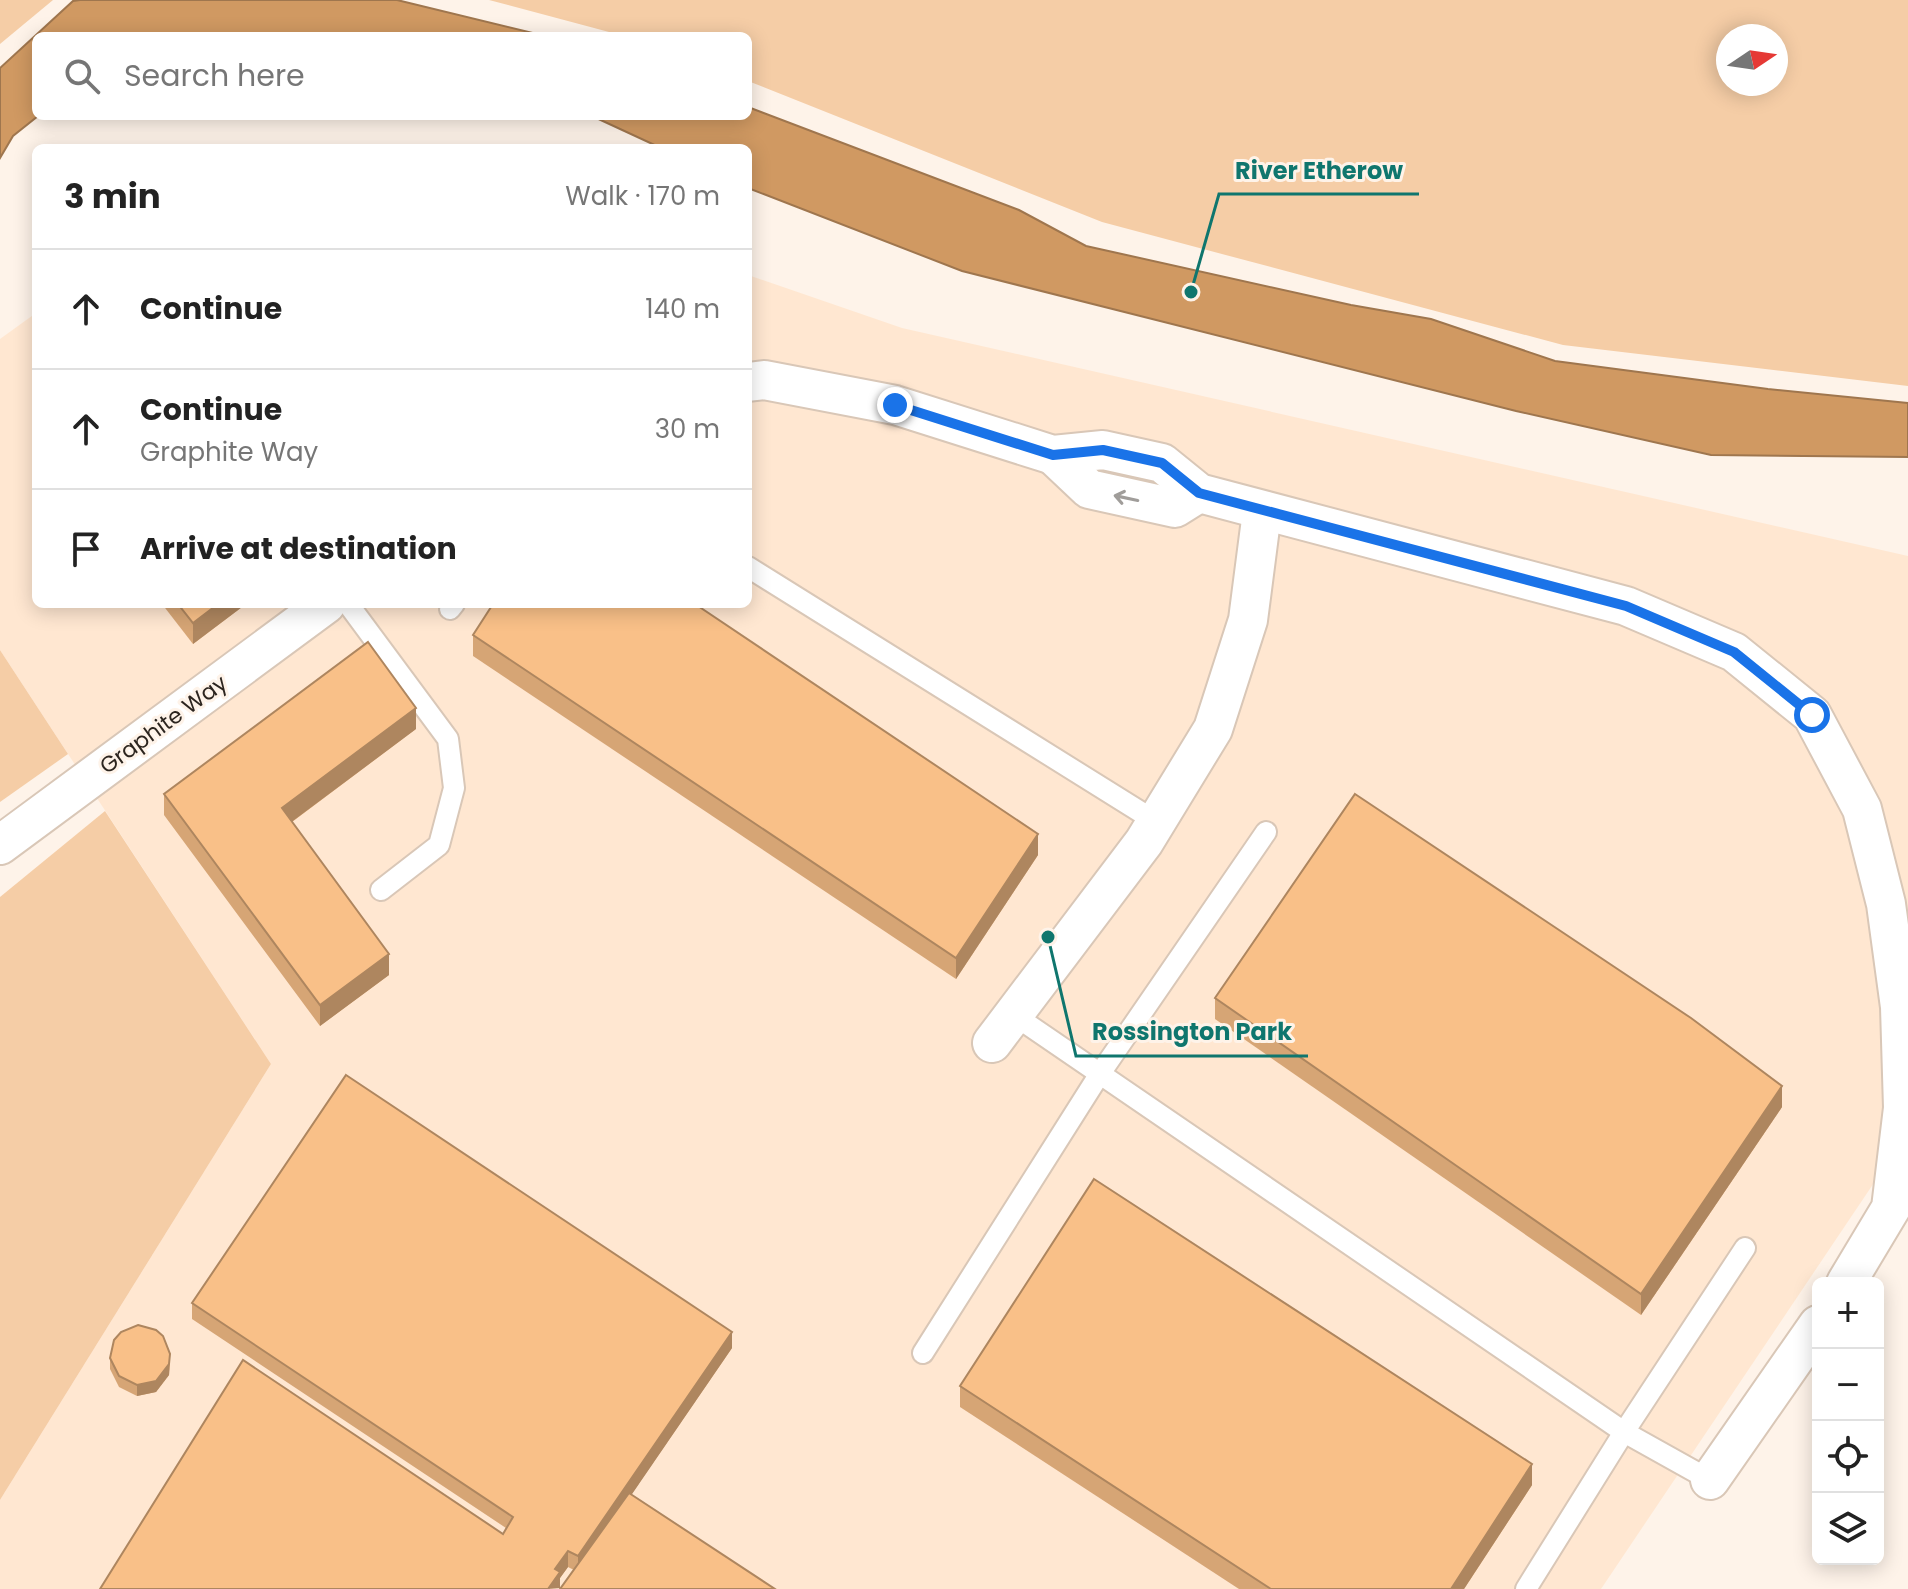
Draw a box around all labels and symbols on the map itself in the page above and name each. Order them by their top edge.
north arrow [1716,24,1788,96]
callout: River Etherow [1219,146,1419,194]
text: River Etherow [1235,154,1403,187]
route end [877,387,913,423]
one-way arrow [1114,490,1140,505]
street label: Graphite Way [93,667,234,781]
route start [1794,697,1830,733]
callout: Rossington Park [1076,1008,1308,1056]
text: Rossington Park [1092,1015,1292,1048]

